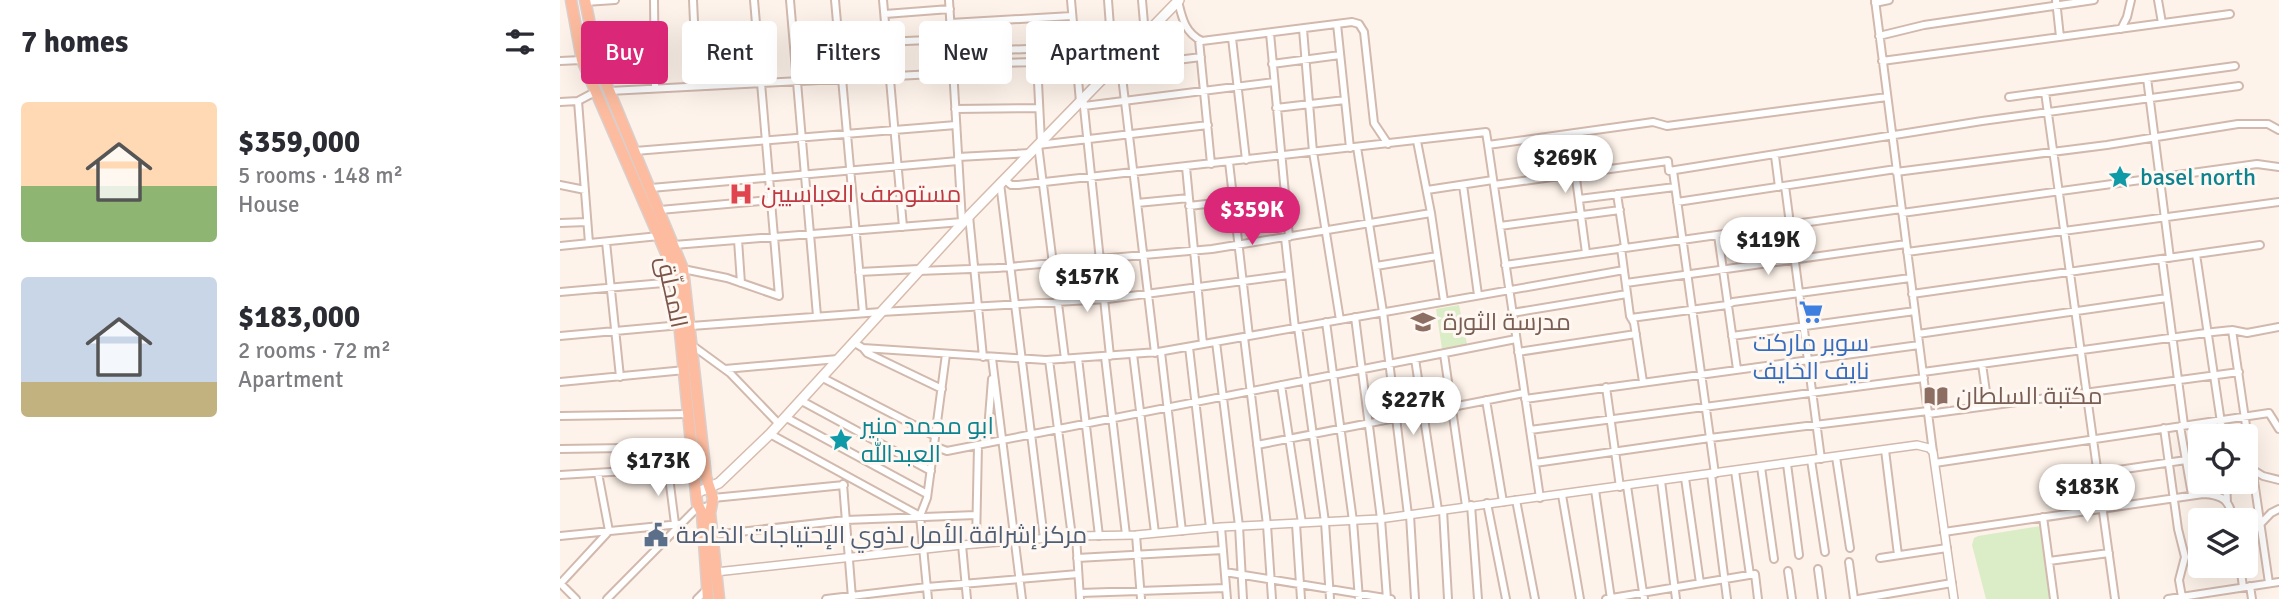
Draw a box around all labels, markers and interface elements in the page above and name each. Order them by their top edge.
chip: Buy [581,21,668,84]
chip: Rent [682,21,777,84]
chip: Filters [791,21,905,84]
chip: New [919,21,1012,84]
chip: Apartment [1026,21,1184,84]
icon: filters [501,23,539,61]
text: 7 homes [21,24,128,61]
text: $359,000 [238,124,360,161]
icon: home [77,130,161,214]
pin: $269K [1516,136,1614,195]
text: $269K [1533,143,1597,172]
text: 5 rooms · 148 m² [238,161,403,190]
place label: basel north [2140,162,2256,192]
place icon: basel north [2106,163,2134,191]
place label: مستوصف العباسيين [761,179,961,209]
hospital icon: مستوصف العباسيين [727,180,755,208]
pin: $359K [1203,188,1301,247]
text: House [238,190,300,219]
text: $359K [1220,195,1284,224]
pin: $119K [1719,218,1817,277]
text: $119K [1736,225,1800,254]
street label: المحلّق [650,253,694,331]
pin: $157K [1038,254,1136,314]
text: $157K [1055,262,1119,291]
supermarket icon: سوبر ماركت نايف الخايف [1797,298,1825,326]
text: $183,000 [238,299,360,336]
icon: home [77,305,161,389]
place label: مدرسة الثورة [1443,307,1571,337]
school or university icon: مدرسة الثورة [1409,308,1437,336]
place label: سوبر ماركت نايف الخايف [1753,328,1869,386]
text: 2 rooms · 72 m² [238,336,391,365]
text: Apartment [238,365,343,394]
pin: $227K [1364,378,1462,437]
place label: مكتبة السلطان [1956,381,2103,411]
library icon: مكتبة السلطان [1922,382,1950,410]
text: $227K [1381,385,1445,414]
place label: ابو محمد منير العبدالله [859,411,994,469]
map controls [2188,424,2258,578]
button: locate [2188,424,2258,494]
place icon: ابو محمد منير العبدالله [827,426,855,454]
pin: $173K [609,438,707,498]
text: $173K [626,446,690,475]
pin: $183K [2038,464,2136,524]
text: $183K [2055,472,2119,501]
button: layers [2188,508,2258,578]
place label: مركز إشراقة الأمل لذوي الإحتياجات الخاصة [676,520,1087,553]
public building icon: مركز إشراقة الأمل لذوي الإحتياجات الخاصة [642,521,670,549]

